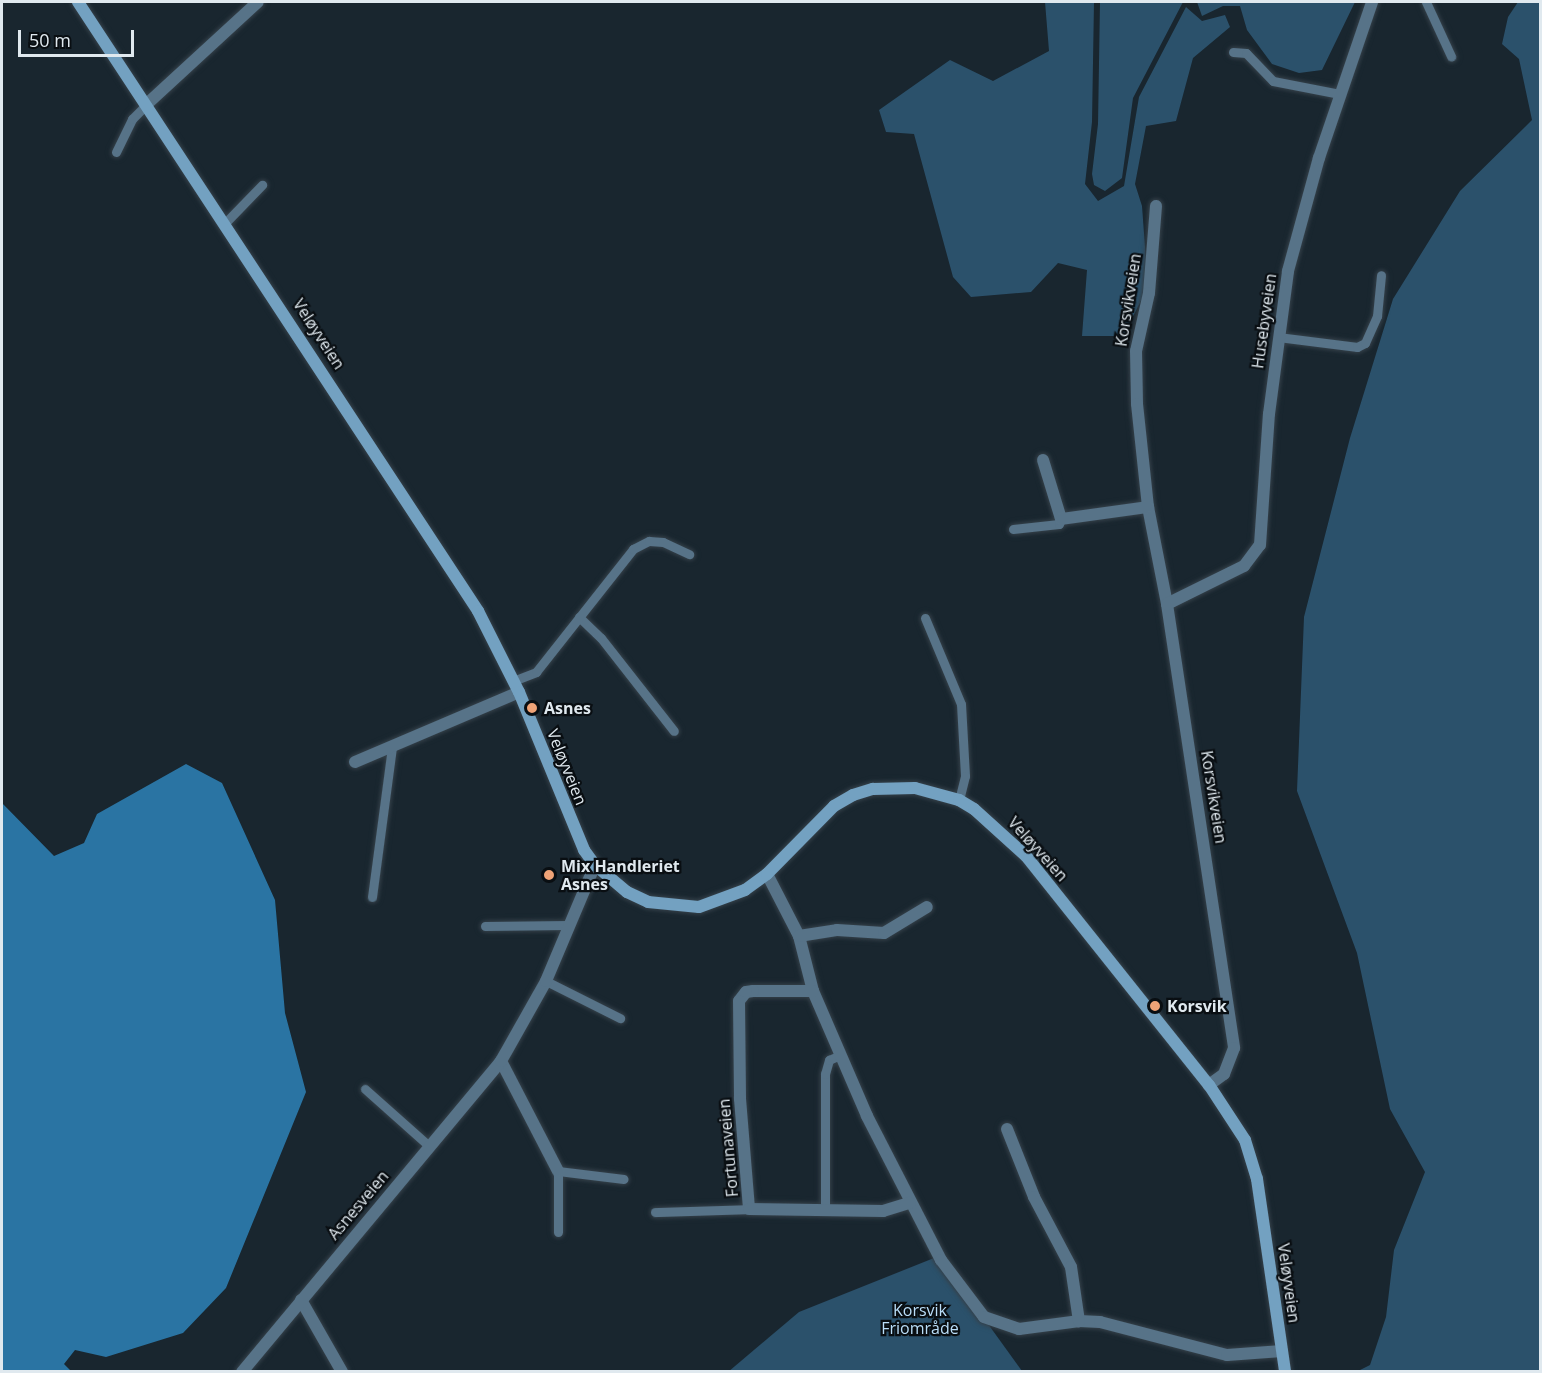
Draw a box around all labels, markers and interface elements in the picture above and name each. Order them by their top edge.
scale bar [21,18,136,56]
text: 50 m [29,28,71,52]
street label: Korsvikveien [1111,252,1145,348]
street label: Husebyveien [1248,272,1280,370]
street label: Veløyveien [289,295,349,373]
place label: Asnes [544,698,591,718]
marker: Asnes [525,701,539,715]
street label: Veløyveien [543,726,591,808]
street label: Korsvikveien [1197,749,1231,845]
street label: Veløyveien [1004,813,1072,885]
place label: Mix Handleriet Asnes [561,856,680,894]
marker: Mix Handleriet Asnes [542,868,556,882]
place label: Korsvik [1167,996,1227,1016]
marker: Korsvik [1148,999,1162,1013]
street label: Fortunaveien [714,1098,742,1198]
street label: Asnesveien [324,1167,392,1243]
street label: Veløyveien [1274,1242,1304,1324]
park label: Korsvik Friområde [881,1300,959,1338]

